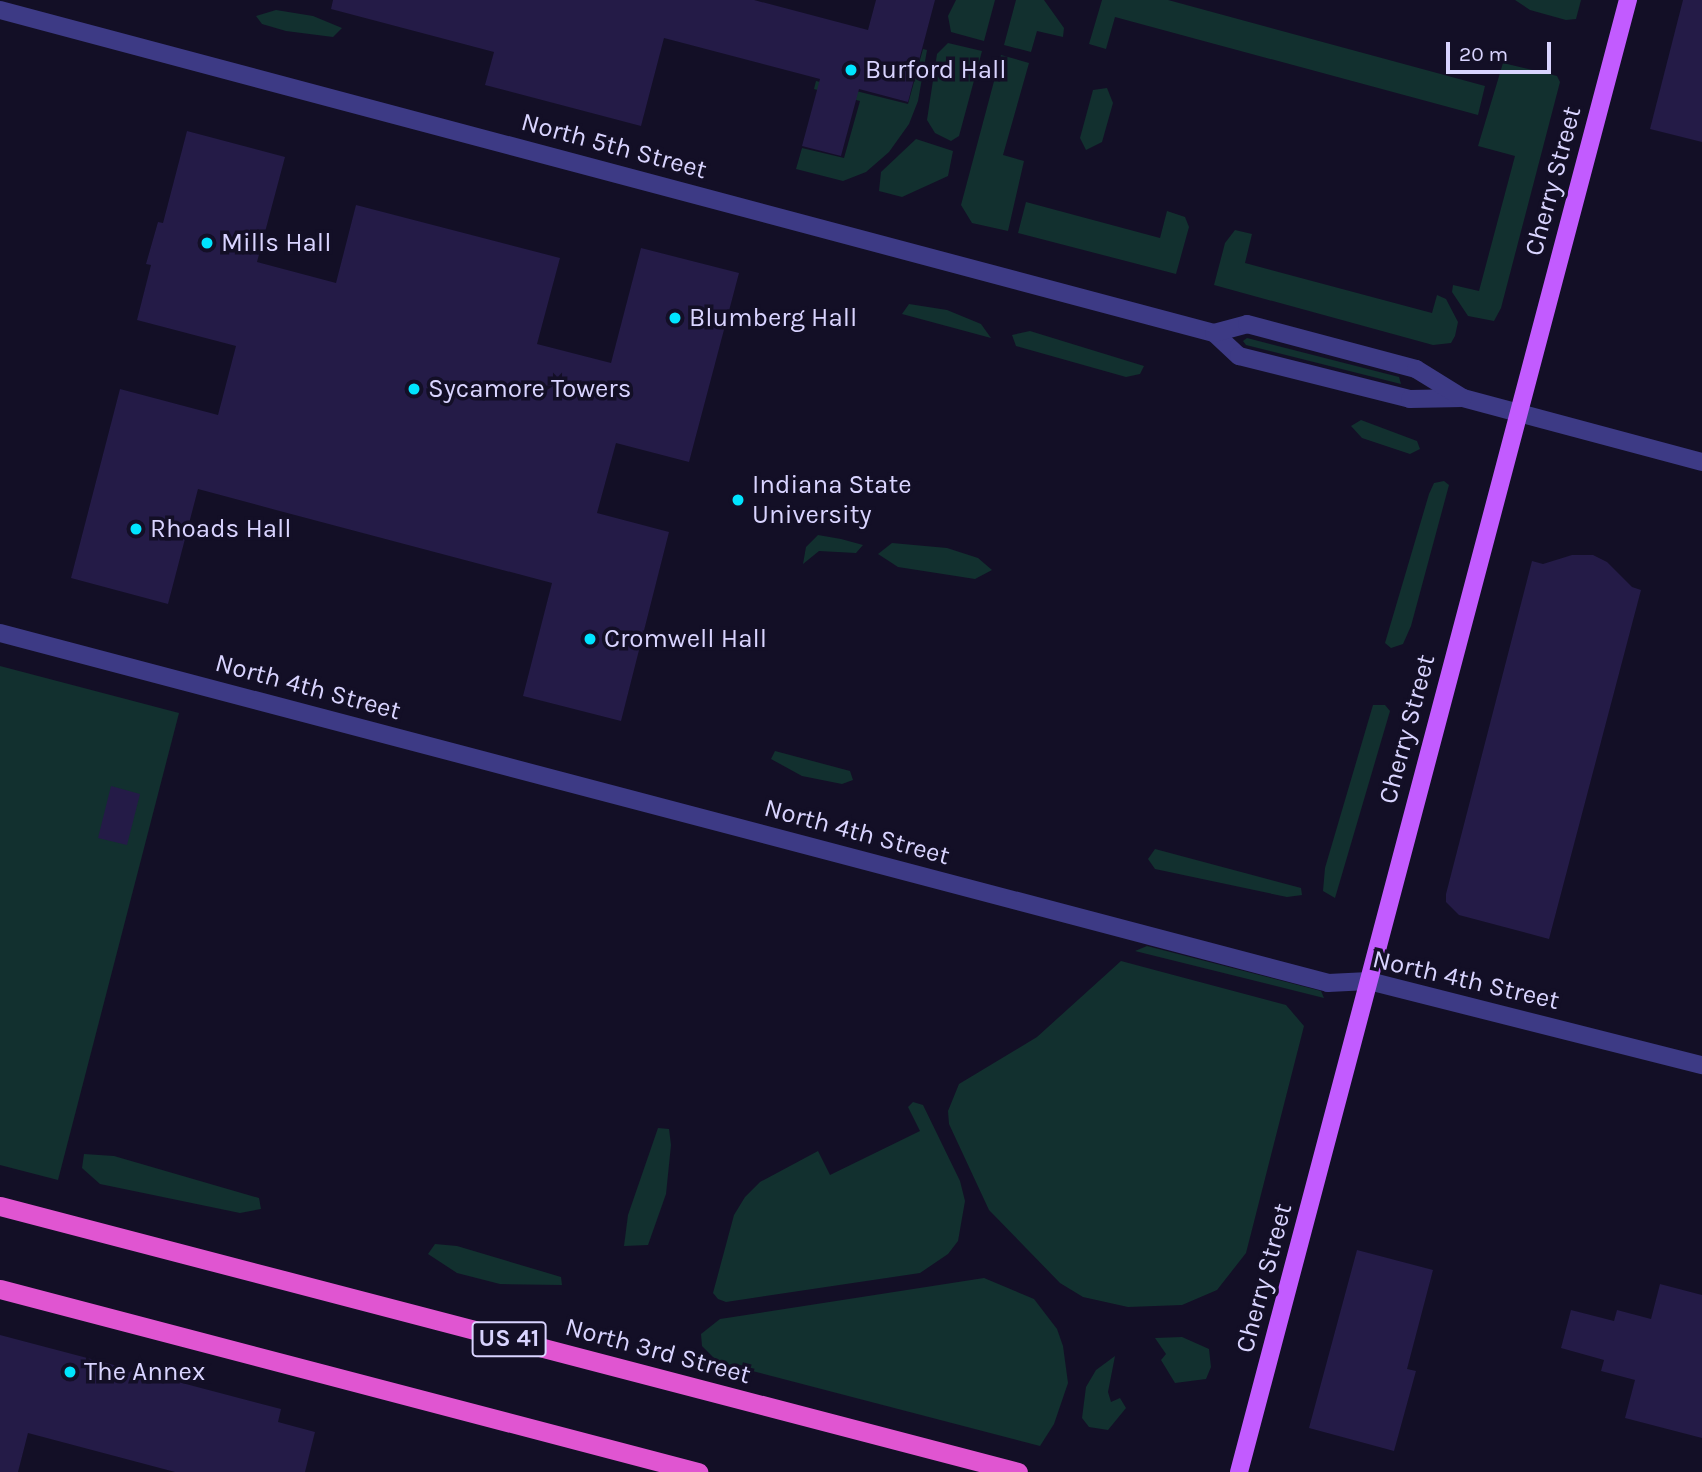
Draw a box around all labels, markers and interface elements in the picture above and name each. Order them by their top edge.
scale bar [1450,28,1555,72]
text: 20 m [1459,42,1508,66]
place label: Burford Hall [865,54,1007,86]
marker: Burford Hall [843,62,859,78]
street label: Cherry Street [1518,103,1588,259]
street label: North 5th Street [518,106,710,186]
place label: Mills Hall [221,227,331,259]
marker: Mills Hall [199,235,215,251]
place label: Blumberg Hall [689,302,857,334]
marker: Blumberg Hall [667,310,683,326]
place label: Sycamore Towers [428,373,631,405]
marker: Sycamore Towers [406,381,422,397]
place label: Indiana State University [752,469,912,530]
marker: Indiana State University [730,492,746,508]
place label: Rhoads Hall [150,513,292,545]
marker: Rhoads Hall [128,521,144,537]
place label: Cromwell Hall [604,623,767,655]
marker: Cromwell Hall [582,631,598,647]
street label: North 4th Street [212,647,404,727]
street label: Cherry Street [1372,651,1442,807]
street label: North 4th Street [761,792,953,872]
street label: North 4th Street [1370,943,1562,1017]
street label: Cherry Street [1229,1200,1299,1356]
street label: North 3rd Street [562,1311,754,1391]
road number: US 41 [470,1318,548,1359]
place label: The Annex [84,1356,205,1388]
marker: The Annex [62,1364,78,1380]

